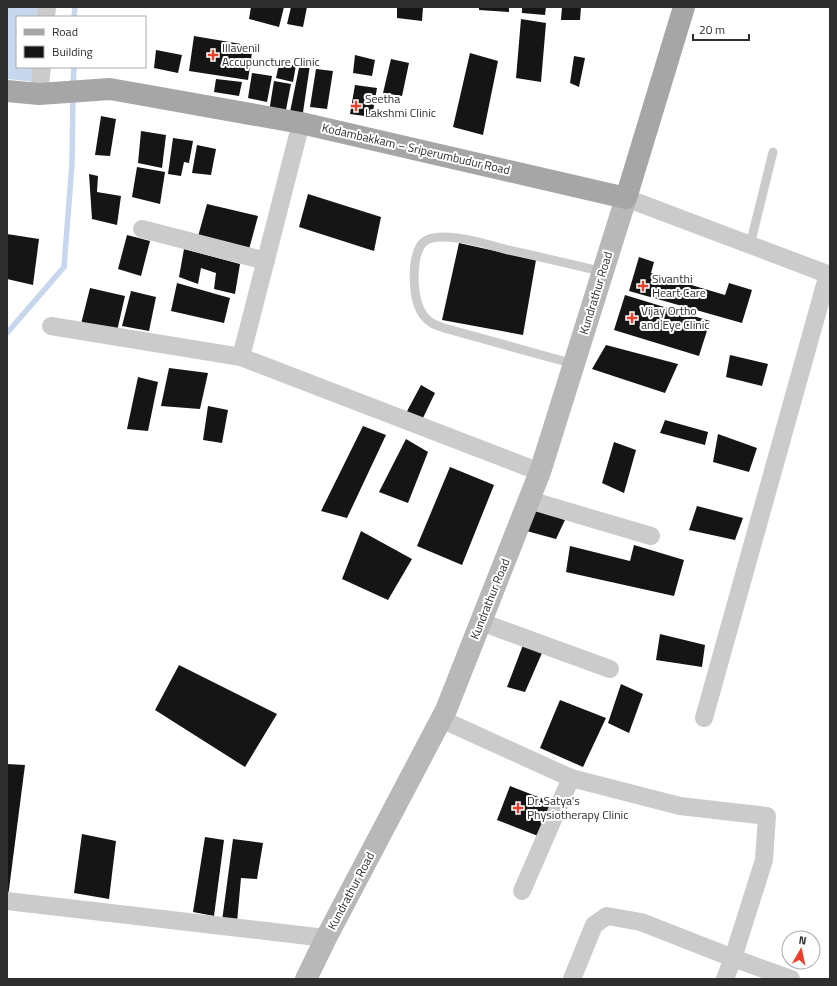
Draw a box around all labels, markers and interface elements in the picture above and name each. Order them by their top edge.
legend [16,16,146,68]
scale bar [693,16,749,42]
text: 20 m [699,20,725,39]
text: Road [52,22,78,41]
place label: Illavenil Accupuncture Clinic [222,38,320,71]
text: Building [52,42,93,61]
marker: Illavenil Accupuncture Clinic [207,49,219,61]
place label: Seetha Lakshmi Clinic [365,89,436,122]
marker: Seetha Lakshmi Clinic [350,100,362,112]
street label: Kodambakkam – Sriperumbudur Road [320,118,512,179]
street label: Kundrathur Road [574,249,617,337]
place label: Sivanthi Heart Care [652,269,706,302]
marker: Sivanthi Heart Care [637,280,649,292]
place label: Vijay Ortho and Eye Clinic [641,301,710,334]
marker: Vijay Ortho and Eye Clinic [626,312,638,324]
street label: Kundrathur Road [465,555,514,642]
place label: Dr. Satya's Physiotherapy Clinic [527,791,628,824]
marker: Dr. Satya's Physiotherapy Clinic [512,802,524,814]
street label: Kundrathur Road [322,848,379,933]
north arrow [781,930,821,970]
text: N [798,932,808,949]

